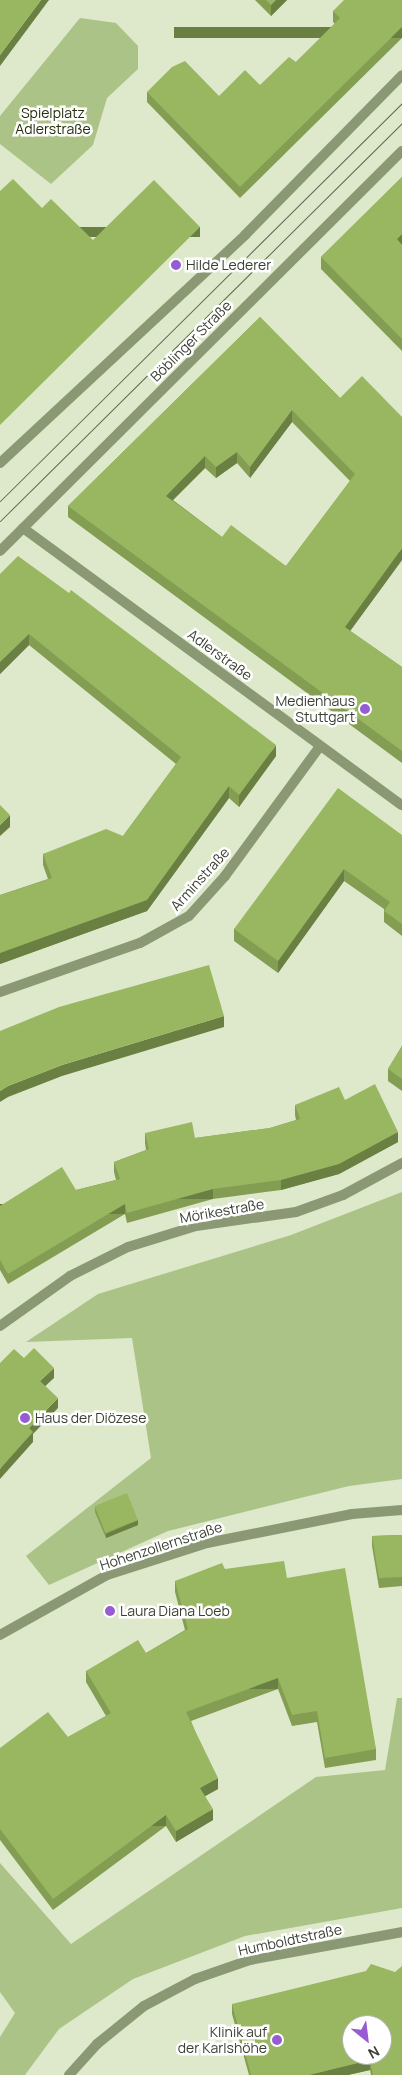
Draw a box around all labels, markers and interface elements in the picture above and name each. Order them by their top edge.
park label: Spielplatz Adlerstraße [15,105,91,138]
place label: Hilde Lederer [186,257,271,273]
marker: Hilde Lederer [170,259,182,271]
street label: Böblinger Straße [147,297,235,385]
street label: Adlerstraße [185,626,255,684]
place label: Medienhaus Stuttgart [275,693,355,726]
marker: Medienhaus Stuttgart [359,703,371,715]
street label: Arminstraße [167,844,233,914]
street label: Mörikestraße [178,1195,266,1227]
place label: Haus der Diözese [35,1410,146,1426]
marker: Haus der Diözese [19,1412,31,1424]
street label: Hohenzollernstraße [98,1518,224,1574]
place label: Laura Diana Loeb [120,1603,230,1619]
marker: Laura Diana Loeb [104,1605,116,1617]
street label: Humboldtstraße [237,1921,343,1959]
north arrow [342,2015,392,2065]
place label: Klinik auf der Karlshöhe [178,2024,267,2056]
marker: Klinik auf der Karlshöhe [271,2034,283,2046]
text: N [365,2042,383,2063]

